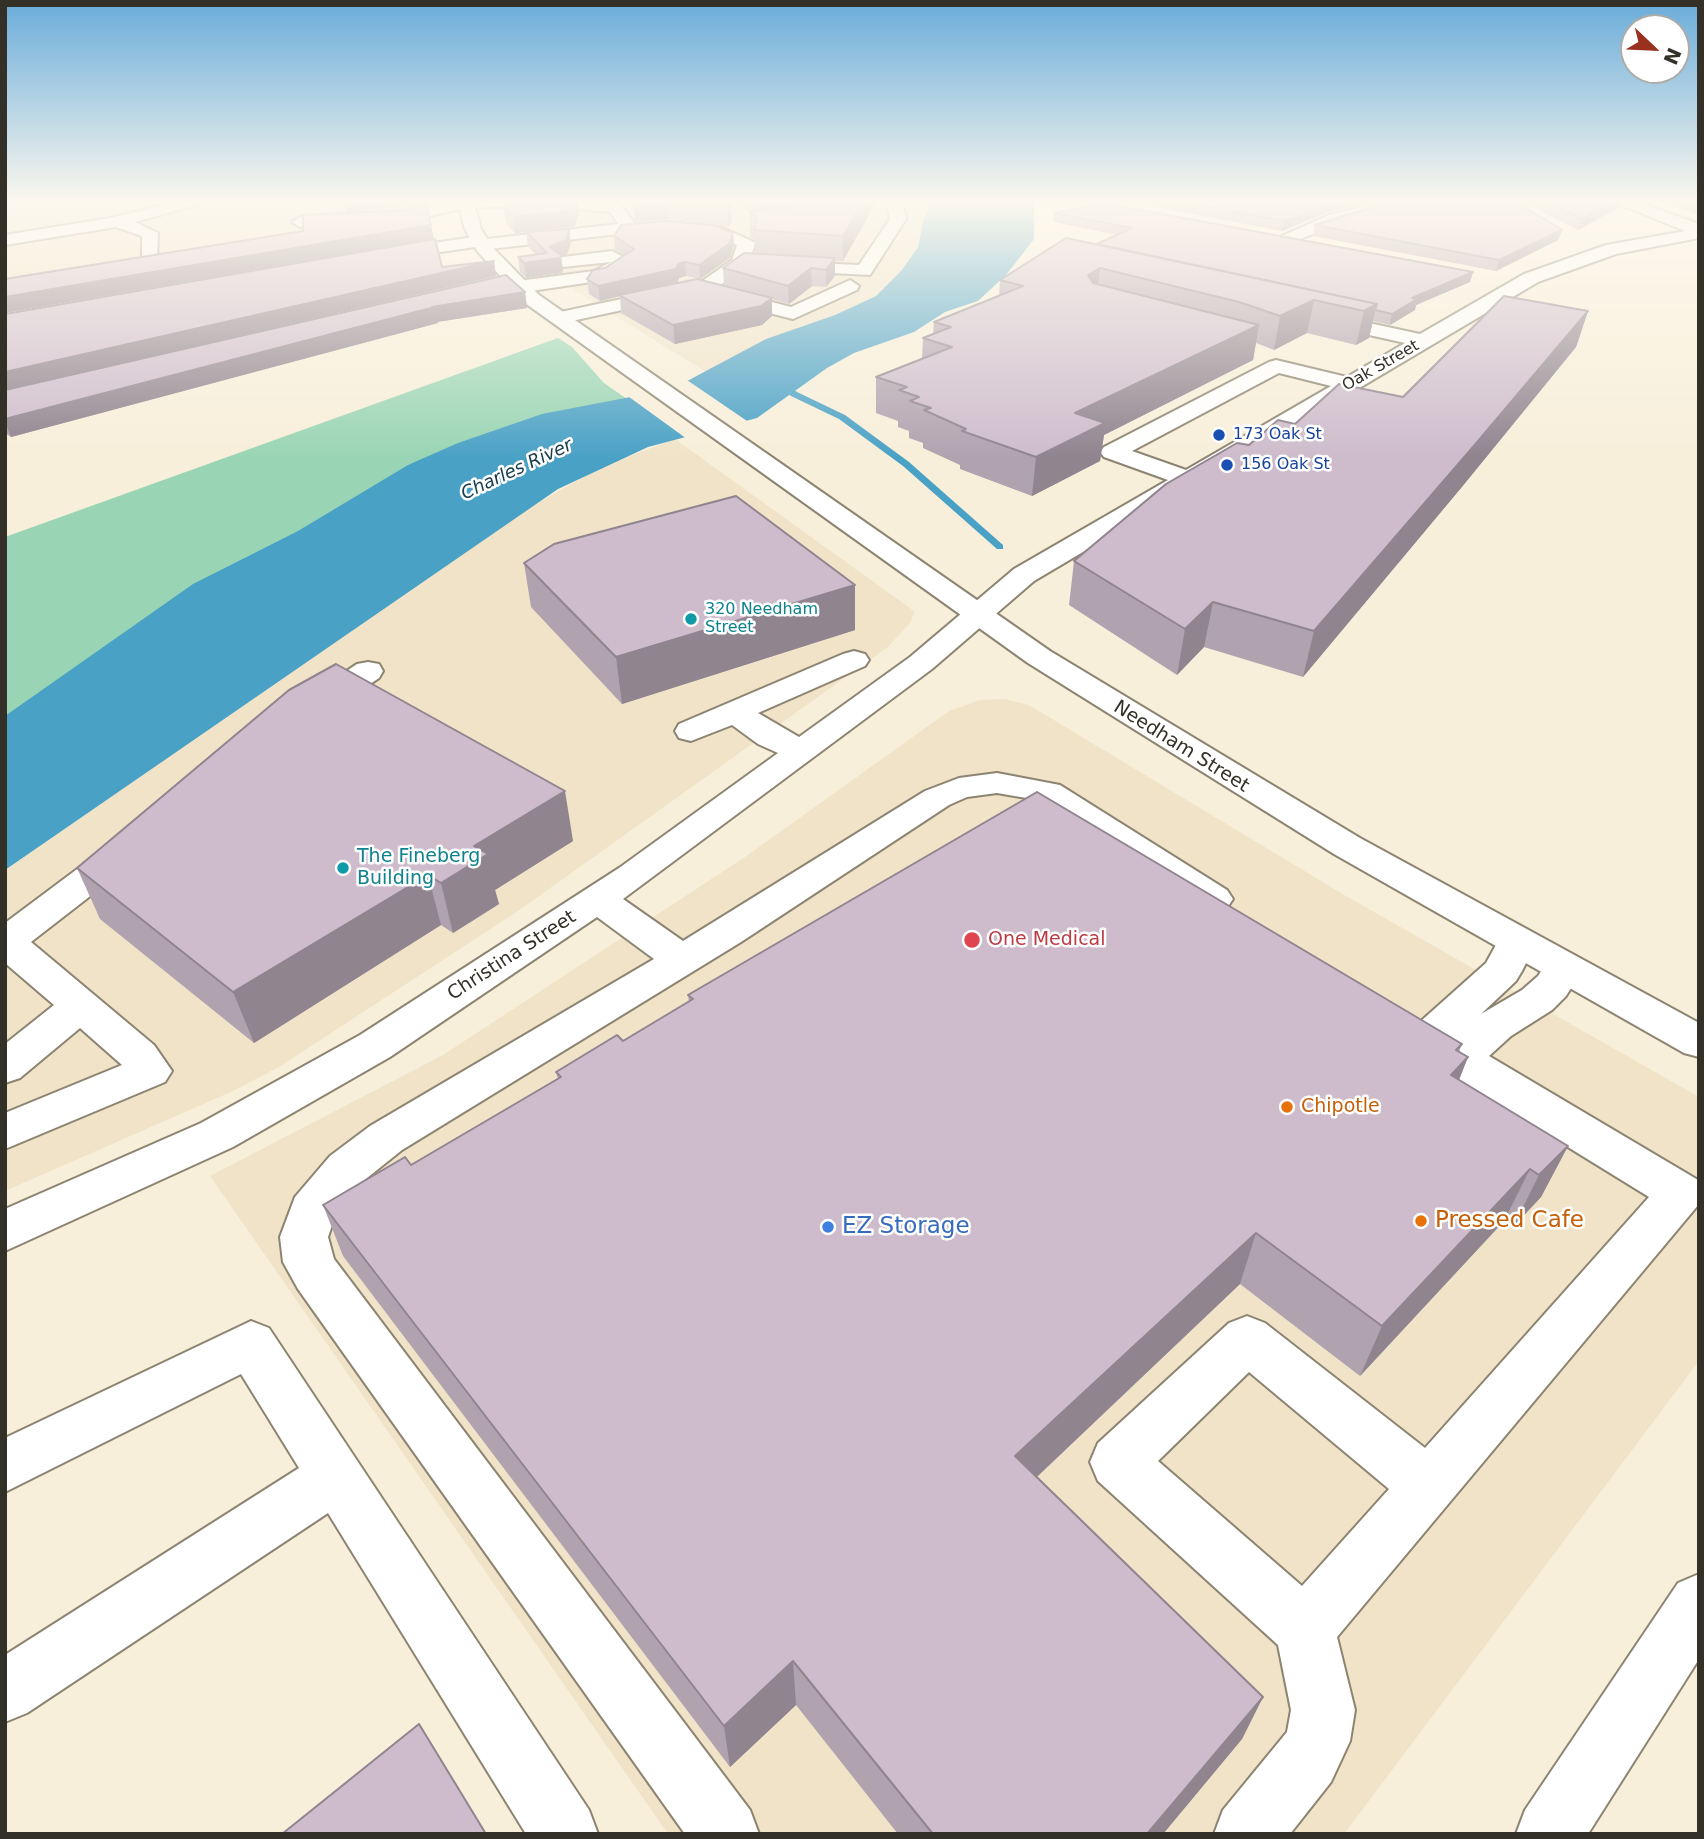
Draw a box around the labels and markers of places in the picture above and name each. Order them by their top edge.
place label: 173 Oak St [1233,425,1322,445]
marker: 173 Oak St [1211,427,1227,443]
place label: 156 Oak St [1241,455,1330,475]
marker: 156 Oak St [1219,457,1235,473]
place label: 320 Needham Street [705,600,818,638]
marker: 320 Needham Street [683,611,699,627]
place label: The Fineberg Building [357,846,480,890]
marker: The Fineberg Building [335,860,351,876]
place label: One Medical [988,929,1106,951]
marker: One Medical [962,930,982,950]
place label: Chipotle [1301,1096,1380,1118]
marker: Chipotle [1279,1099,1295,1115]
place label: Pressed Cafe [1435,1207,1584,1235]
place label: EZ Storage [842,1213,970,1241]
marker: Pressed Cafe [1413,1213,1429,1229]
marker: EZ Storage [820,1219,836,1235]

